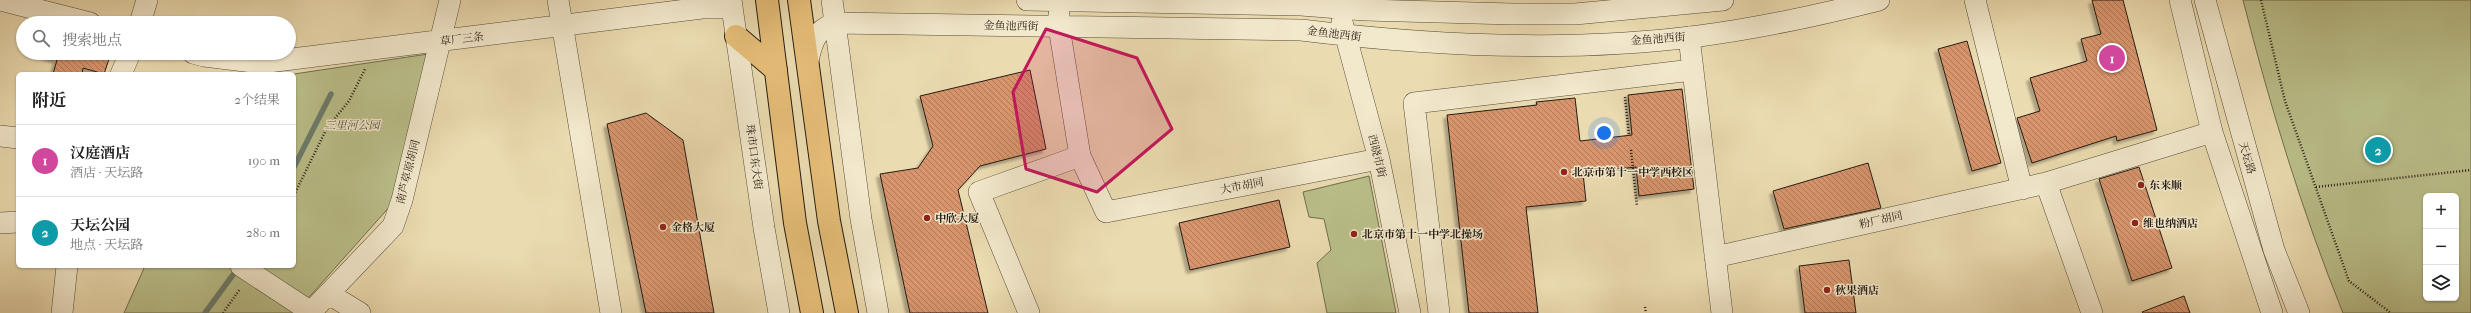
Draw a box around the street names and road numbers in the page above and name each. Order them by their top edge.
street label: 金鱼池西街 [983,19,1039,33]
street label: 金鱼池西街 [1306,24,1362,44]
street label: 草厂三条 [439,30,485,48]
street label: 金鱼池西街 [1630,31,1686,47]
street label: 珠市口东大街 [743,123,765,191]
street label: 西晓市街 [1365,133,1389,179]
street label: 南芦草原胡同 [394,138,422,206]
street label: 天坛路 [2236,140,2258,176]
street label: 大市胡同 [1219,175,1265,197]
street label: 粉厂胡同 [1858,209,1904,231]

